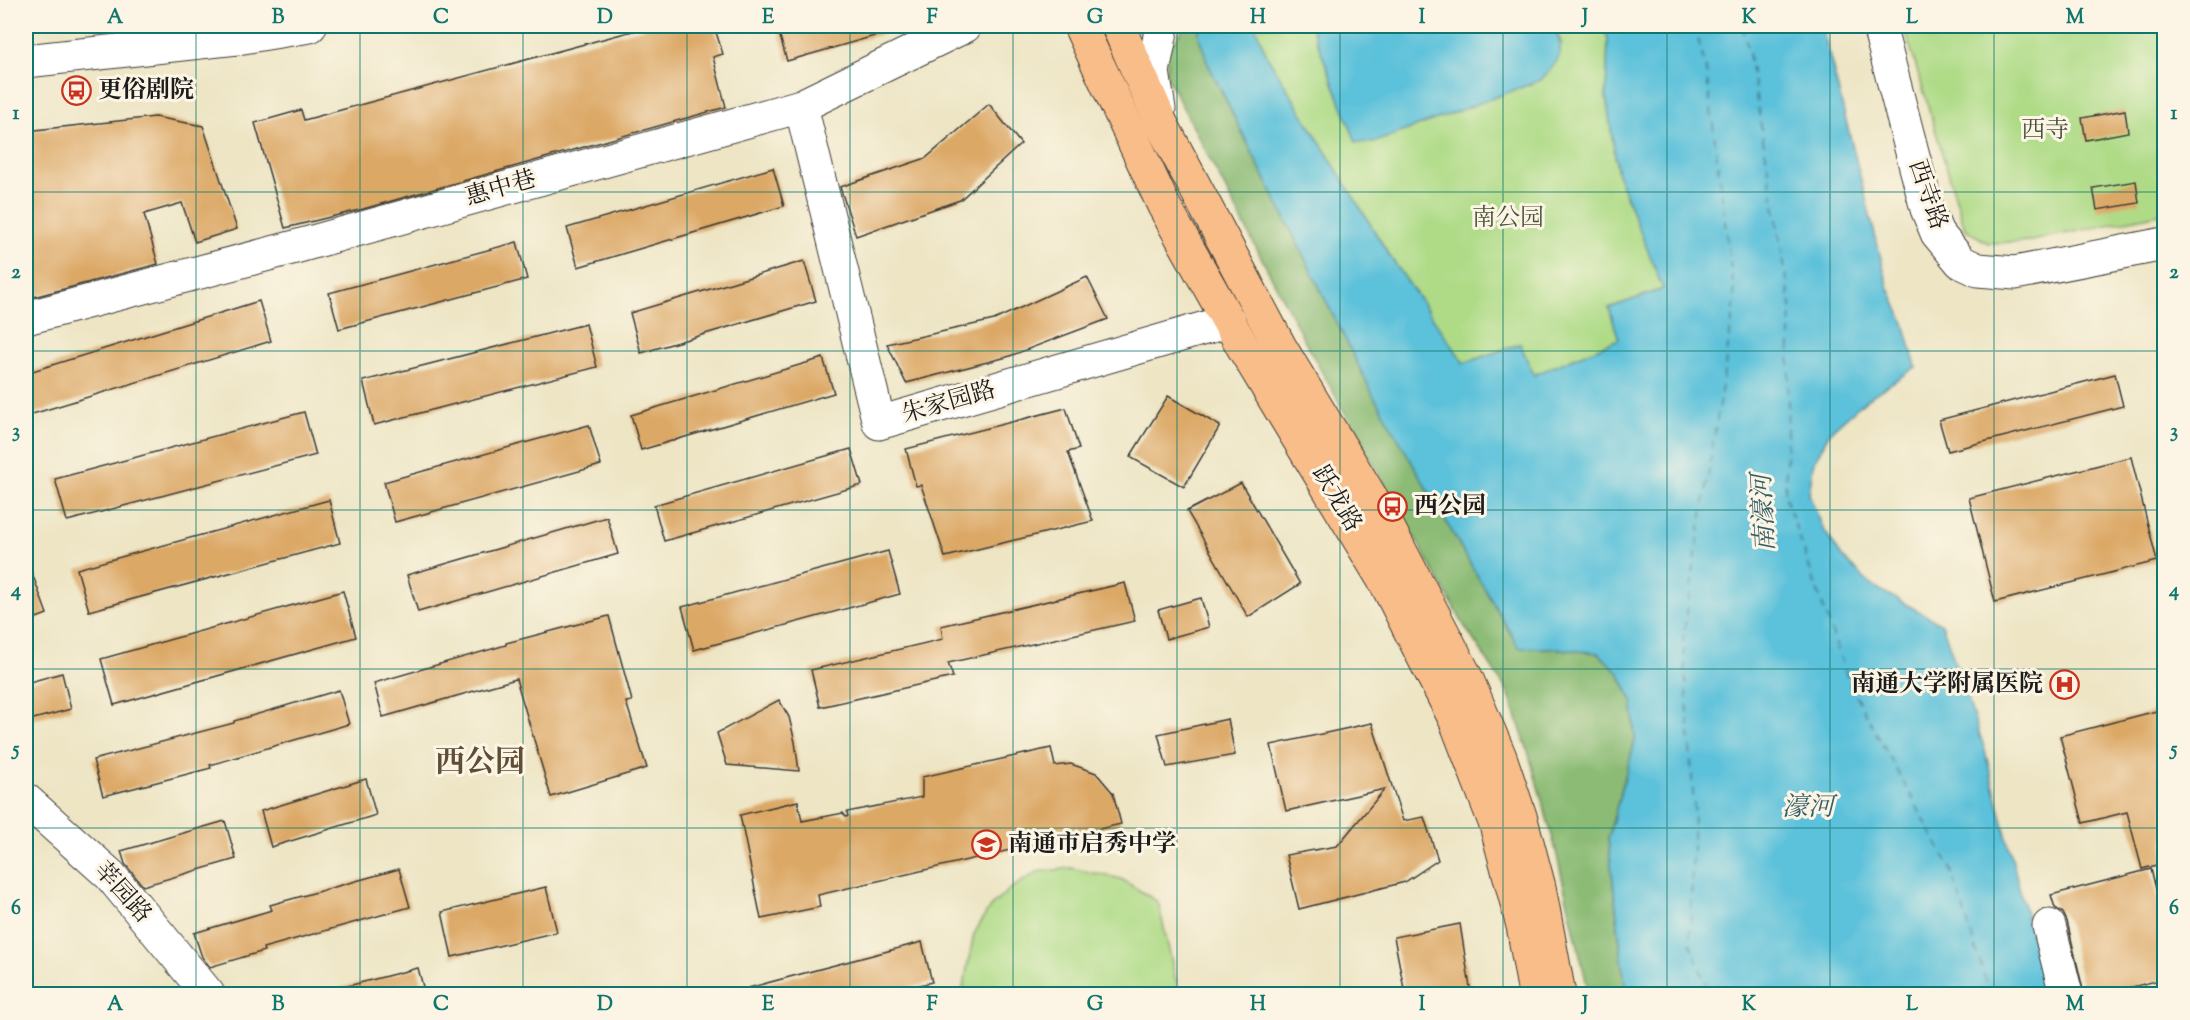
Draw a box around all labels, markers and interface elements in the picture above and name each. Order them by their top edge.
text: A [107,4,124,33]
text: B [272,4,285,33]
text: C [433,4,449,33]
text: D [597,4,613,33]
text: E [762,4,775,33]
text: F [926,4,938,33]
text: G [1087,4,1104,33]
text: H [1250,4,1266,33]
text: I [1419,4,1426,33]
text: J [1580,4,1588,33]
text: K [1742,4,1757,33]
text: L [1906,4,1919,33]
text: M [2066,4,2085,33]
place label: 更俗剧院 [98,74,194,108]
bus stop icon: 更俗剧院 [61,75,93,107]
text: 1 [13,100,20,129]
text: 1 [2171,100,2178,129]
park label: 西寺 [2021,114,2069,148]
street label: 西寺路 [1899,155,1955,235]
street label: 惠中巷 [462,163,540,215]
park label: 南公园 [1472,202,1544,236]
text: 2 [11,259,21,288]
text: 2 [2169,259,2179,288]
street label: 朱家园路 [898,373,1000,433]
text: 3 [12,418,20,447]
text: 3 [2170,418,2178,447]
street label: 跃龙路 [1303,459,1369,539]
water label: 南濠河 [1744,469,1786,553]
place label: 西公园 [1414,490,1486,524]
bus stop icon: 西公园 [1377,491,1409,523]
text: 4 [10,577,21,606]
text: 4 [2168,577,2179,606]
place label: 南通大学附属医院 [1851,668,2043,702]
hospital icon: 南通大学附属医院 [2048,669,2080,701]
text: 5 [11,736,20,765]
text: 5 [2169,736,2178,765]
district label: 西公园 [435,742,525,785]
water label: 濠河 [1782,790,1838,827]
place label: 南通市启秀中学 [1008,828,1176,862]
school or university icon: 南通市启秀中学 [971,829,1003,861]
street label: 莘园路 [85,855,159,931]
text: 6 [11,895,21,924]
text: 6 [2169,895,2179,924]
text: A [107,991,124,1020]
text: B [272,991,285,1020]
text: C [433,991,449,1020]
text: D [597,991,613,1020]
text: E [762,991,775,1020]
text: F [926,991,938,1020]
text: G [1087,991,1104,1020]
text: H [1250,991,1266,1020]
text: I [1419,991,1426,1020]
text: J [1580,991,1588,1020]
text: K [1742,991,1757,1020]
text: L [1906,991,1919,1020]
text: M [2066,991,2085,1020]

